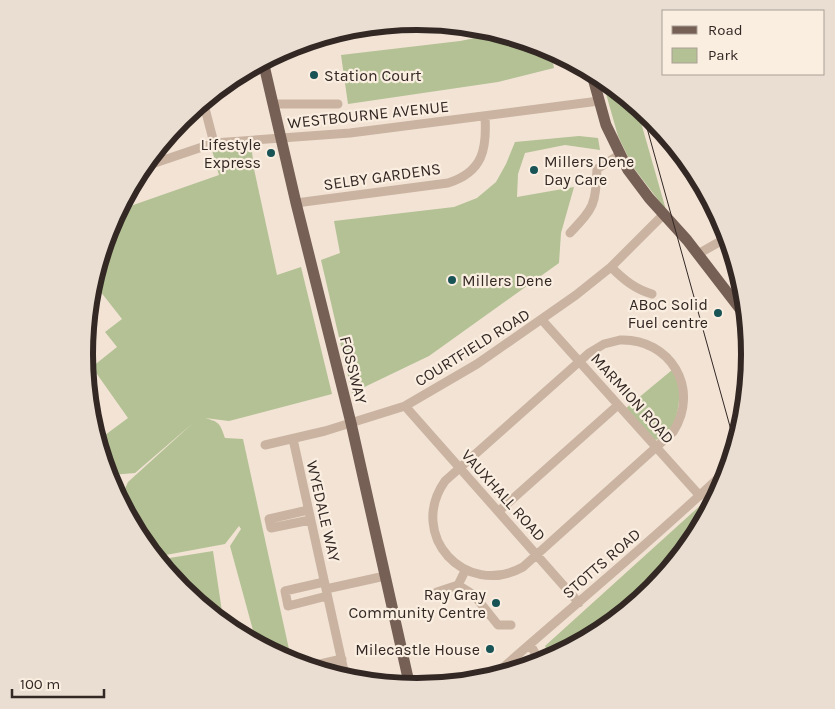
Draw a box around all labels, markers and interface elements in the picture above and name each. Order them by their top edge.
legend [662,10,825,75]
text: Road [708,21,743,39]
text: Park [708,46,738,64]
place label: Station Court [324,66,422,85]
marker: Station Court [308,69,320,81]
street label: WESTBOURNE AVENUE [286,97,450,132]
place label: Lifestyle Express [200,135,261,172]
marker: Lifestyle Express [265,147,277,159]
place label: Millers Dene Day Care [544,152,634,189]
street label: SELBY GARDENS [322,159,442,194]
marker: Millers Dene Day Care [528,164,540,176]
place label: Millers Dene [462,271,552,290]
marker: Millers Dene [446,274,458,286]
place label: ABoC Solid Fuel centre [628,295,708,332]
street label: COURTFIELD ROAD [411,304,533,390]
marker: ABoC Solid Fuel centre [712,307,724,319]
street label: FOSSWAY [336,334,371,406]
street label: MARMION ROAD [587,349,678,448]
street label: VAUXHALL ROAD [457,446,550,545]
street label: WYEDALE WAY [303,459,344,564]
street label: STOTTS ROAD [558,524,644,602]
place label: Ray Gray Community Centre [348,585,487,622]
marker: Ray Gray Community Centre [490,597,502,609]
place label: Milecastle House [355,640,480,659]
marker: Milecastle House [484,643,496,655]
scale bar [12,666,105,698]
text: 100 m [20,675,60,693]

